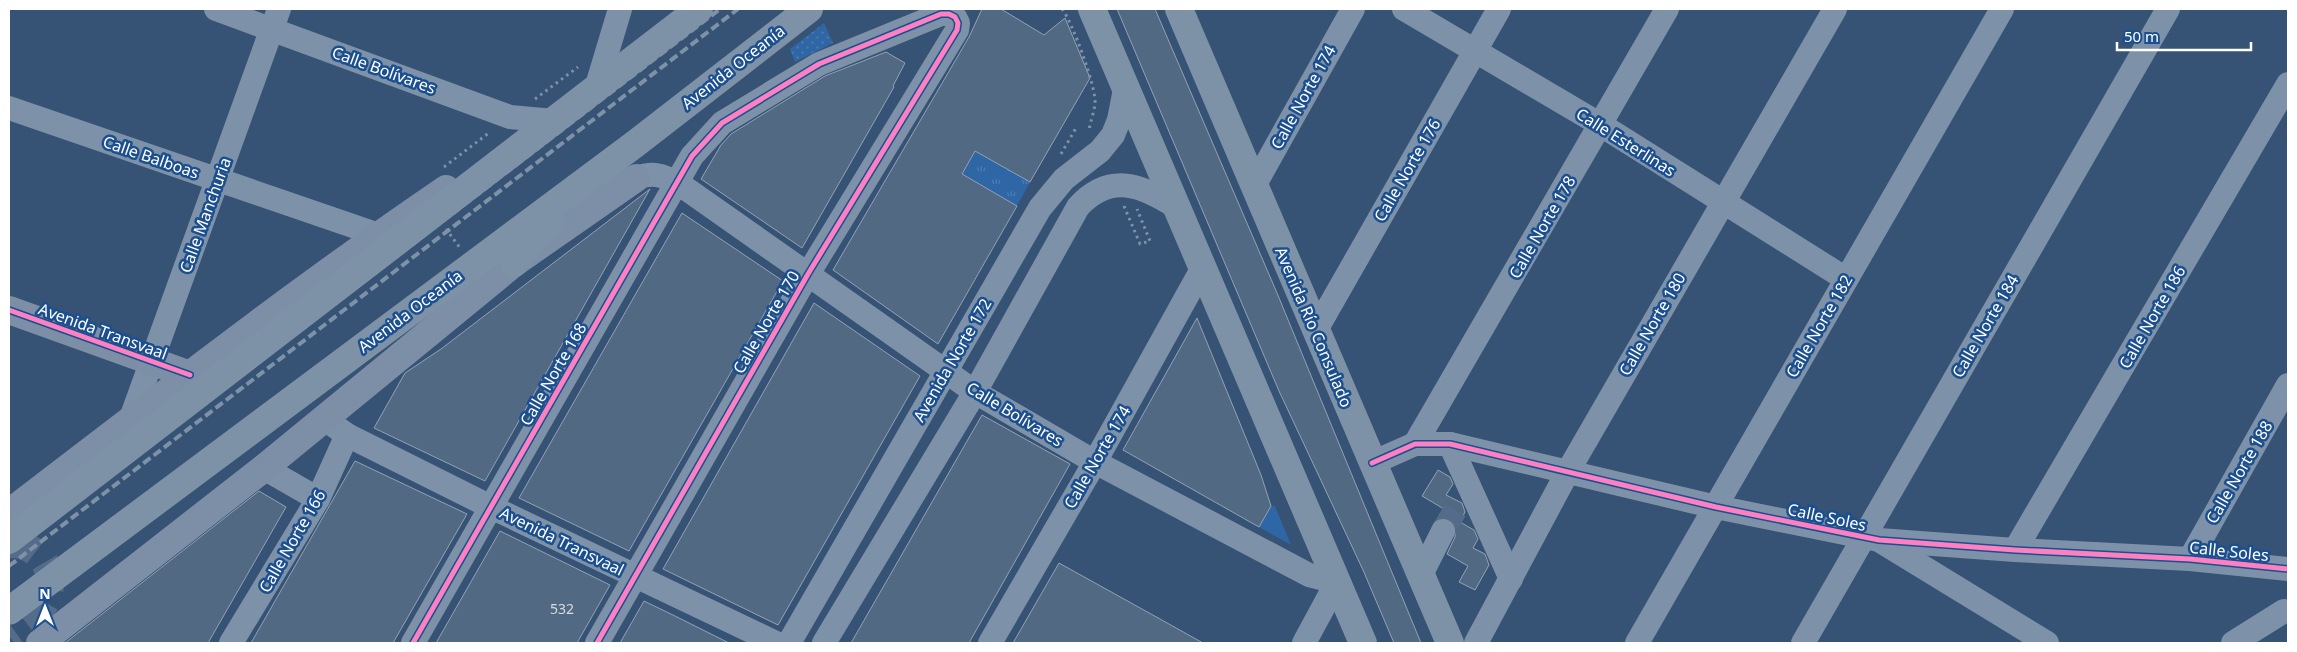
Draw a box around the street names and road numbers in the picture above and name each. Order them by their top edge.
street label: Avenida Oceanía [677,20,789,114]
street label: Calle Bolívares [329,41,439,99]
street label: Calle Norte 174 [1265,41,1341,153]
street label: Calle Esterlinas [1572,103,1680,181]
street label: Calle Norte 176 [1369,115,1445,225]
street label: Calle Balboas [100,130,202,184]
street label: Calle Manchuria [174,154,236,276]
street label: Calle Norte 178 [1504,172,1580,282]
street label: Avenida Río Consulado [1270,243,1358,411]
street label: Calle Norte 186 [2114,262,2190,372]
street label: Avenida Oceanía [353,264,467,358]
street label: Calle Norte 170 [728,267,804,377]
street label: Calle Norte 180 [1614,269,1690,379]
street label: Calle Norte 182 [1781,271,1857,381]
street label: Calle Norte 184 [1947,271,2023,381]
street label: Avenida Norte 172 [908,294,996,426]
street label: Avenida Transvaal [36,297,170,365]
street label: Calle Norte 168 [515,319,591,429]
street label: Calle Bolívares [963,377,1067,451]
street label: Calle Norte 174 [1059,402,1135,512]
street label: Calle Norte 188 [2201,417,2277,527]
street label: Calle Norte 166 [254,486,330,596]
street label: Calle Soles [1786,498,1868,536]
street label: Avenida Transvaal [496,501,628,581]
street label: Calle Soles [2188,536,2270,566]

